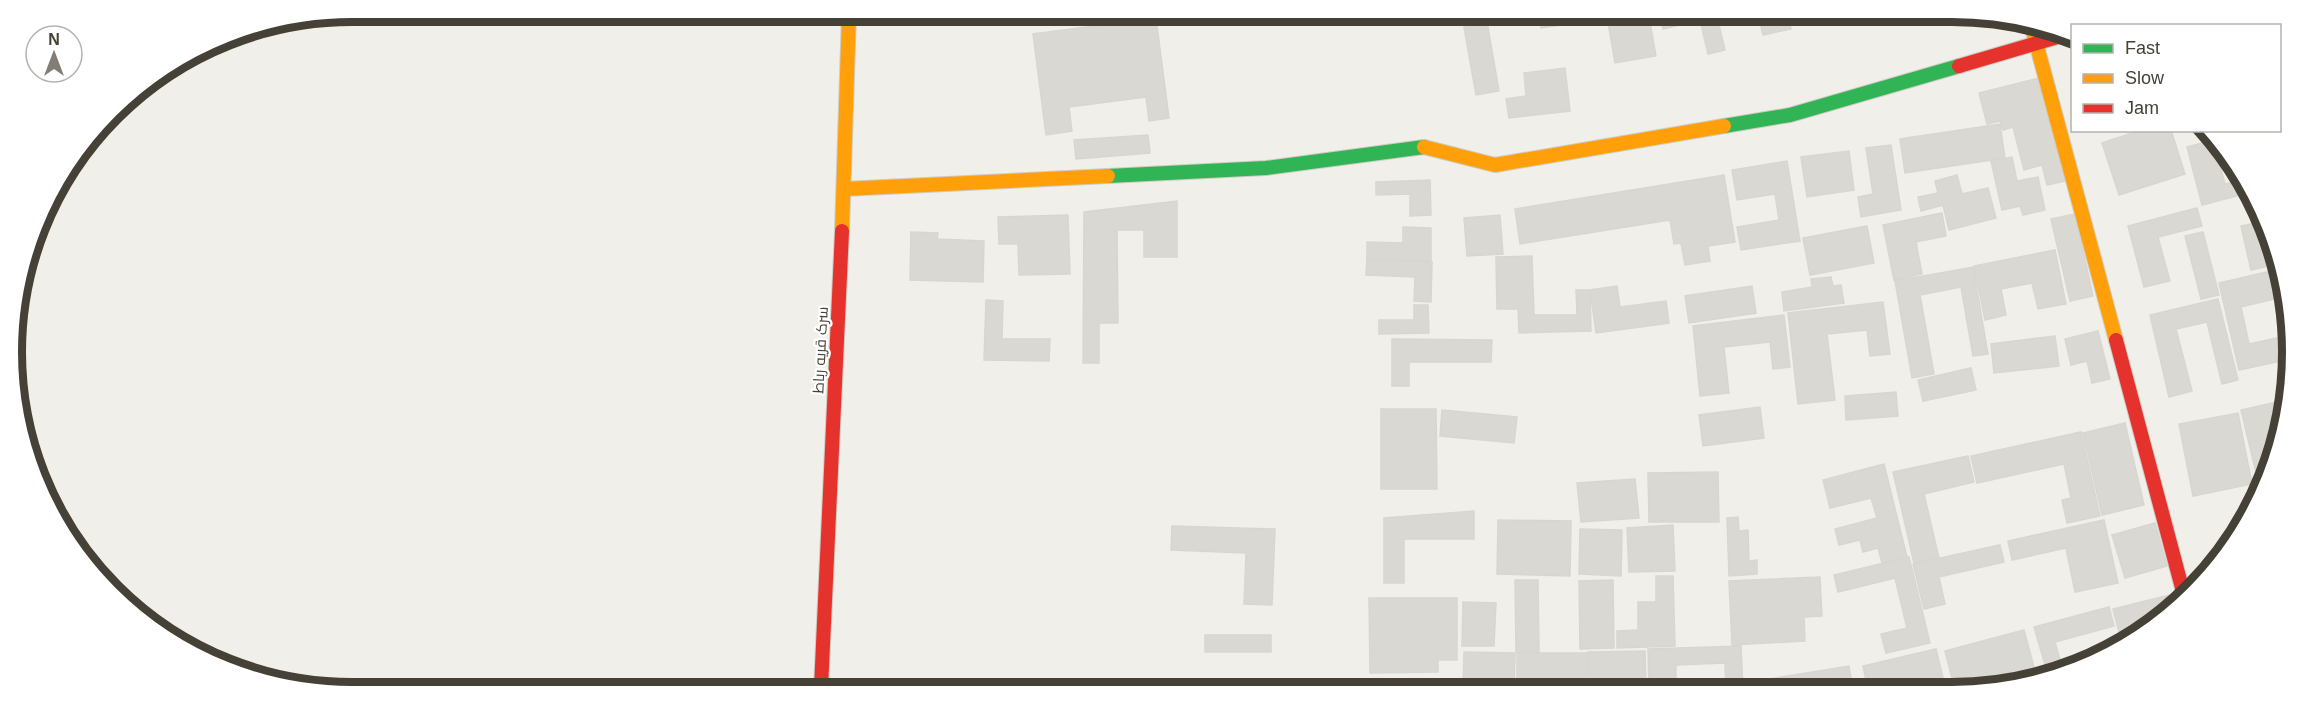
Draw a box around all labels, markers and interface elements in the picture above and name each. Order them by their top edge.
north arrow [24,24,84,84]
legend [2071,24,2281,132]
text: N [48,31,60,48]
text: Fast [2125,38,2160,58]
text: Slow [2125,68,2165,88]
text: Jam [2125,98,2159,118]
street label: سرک قریه رباط [809,306,832,394]

